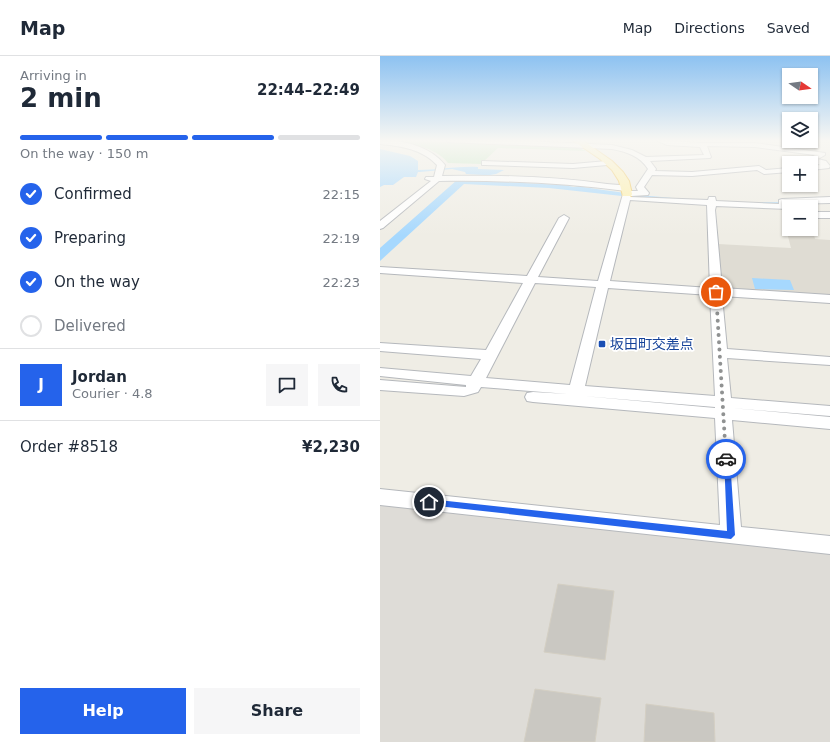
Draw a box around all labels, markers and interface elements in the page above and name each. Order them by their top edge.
text: Map [20,17,65,39]
text: Map [623,20,652,36]
text: Directions [674,20,745,36]
text: Saved [767,20,810,36]
text: Arriving in [20,68,87,83]
north arrow [782,68,818,104]
map controls [782,68,818,236]
text: 22:44–22:49 [257,81,360,99]
text: 2 min [20,83,102,113]
button: layers [782,112,818,148]
text: On the way · 150 m [20,146,148,161]
button: + [782,156,818,192]
icon: check [20,183,42,205]
text: Confirmed [54,185,132,203]
text: 22:15 [323,187,360,202]
button: − [782,200,818,236]
icon: check [20,227,42,249]
text: Preparing [54,229,126,247]
text: 22:19 [323,231,360,246]
icon: check [20,271,42,293]
text: On the way [54,273,140,291]
text: 22:23 [323,275,360,290]
pin [699,275,733,309]
icon: bag [705,281,727,303]
text: Delivered [54,317,126,335]
place label: 坂田町交差点 [610,336,694,352]
marker: 坂田町交差点 [597,339,607,349]
button: chat [266,364,308,406]
button: phone [318,364,360,406]
text: Jordan [72,368,127,386]
text: J [38,376,44,394]
text: Courier · 4.8 [72,386,153,401]
text: Order #8518 [20,438,118,456]
text: ¥2,230 [302,438,360,456]
courier [706,439,746,479]
icon: car [715,448,737,470]
pin [412,485,446,519]
icon: home [418,491,440,513]
button: Help [20,688,186,734]
button: Share [194,688,360,734]

